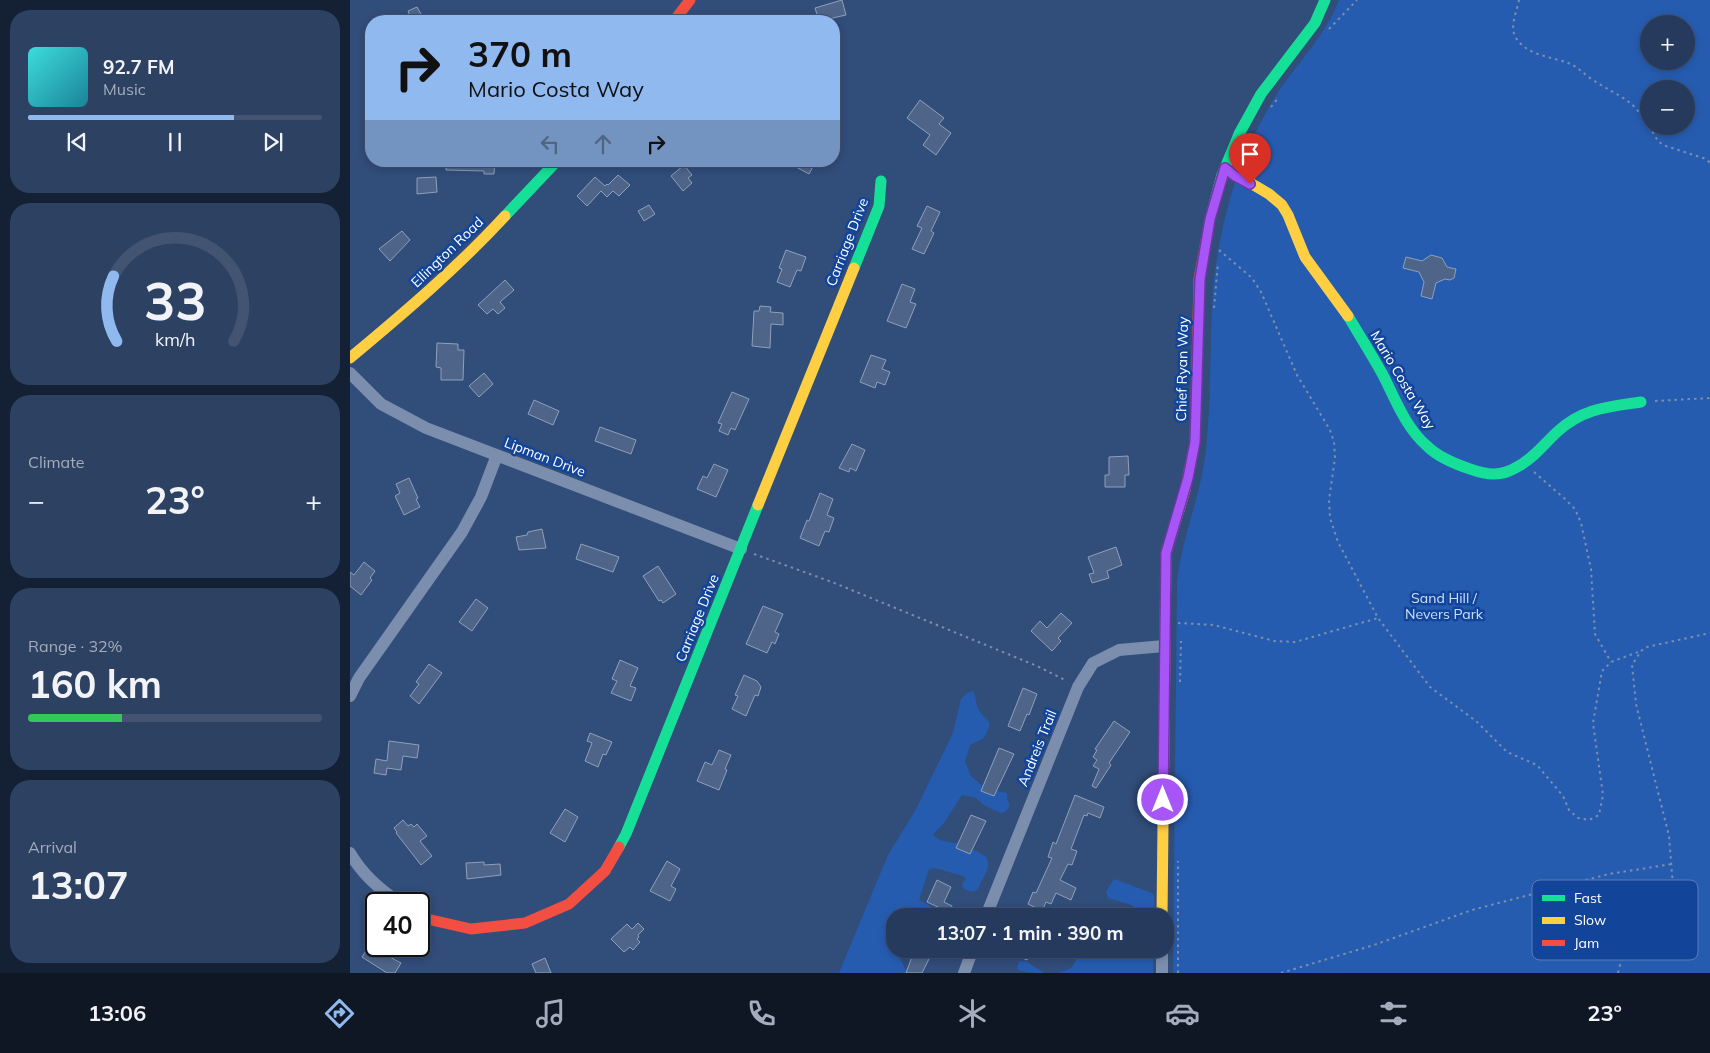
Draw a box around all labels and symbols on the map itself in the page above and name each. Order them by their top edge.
pin [1229,133,1271,184]
street label: Carriage Drive [822,195,872,289]
street label: Ellington Road [407,213,487,291]
street label: Chief Ryan Way [1172,316,1192,422]
street label: Mario Costa Way [1366,327,1440,433]
street label: Lipman Drive [502,433,588,481]
street label: Carriage Drive [671,571,723,665]
park label: Sand Hill / Nevers Park [1405,589,1484,623]
street label: Andreis Trail [1014,707,1060,789]
position arrow [1136,773,1188,825]
legend [1532,880,1698,960]
text: Fast [1574,889,1602,907]
speed limit sign: 40 [365,892,430,957]
text: Slow [1574,911,1606,929]
text: Jam [1574,934,1599,952]

